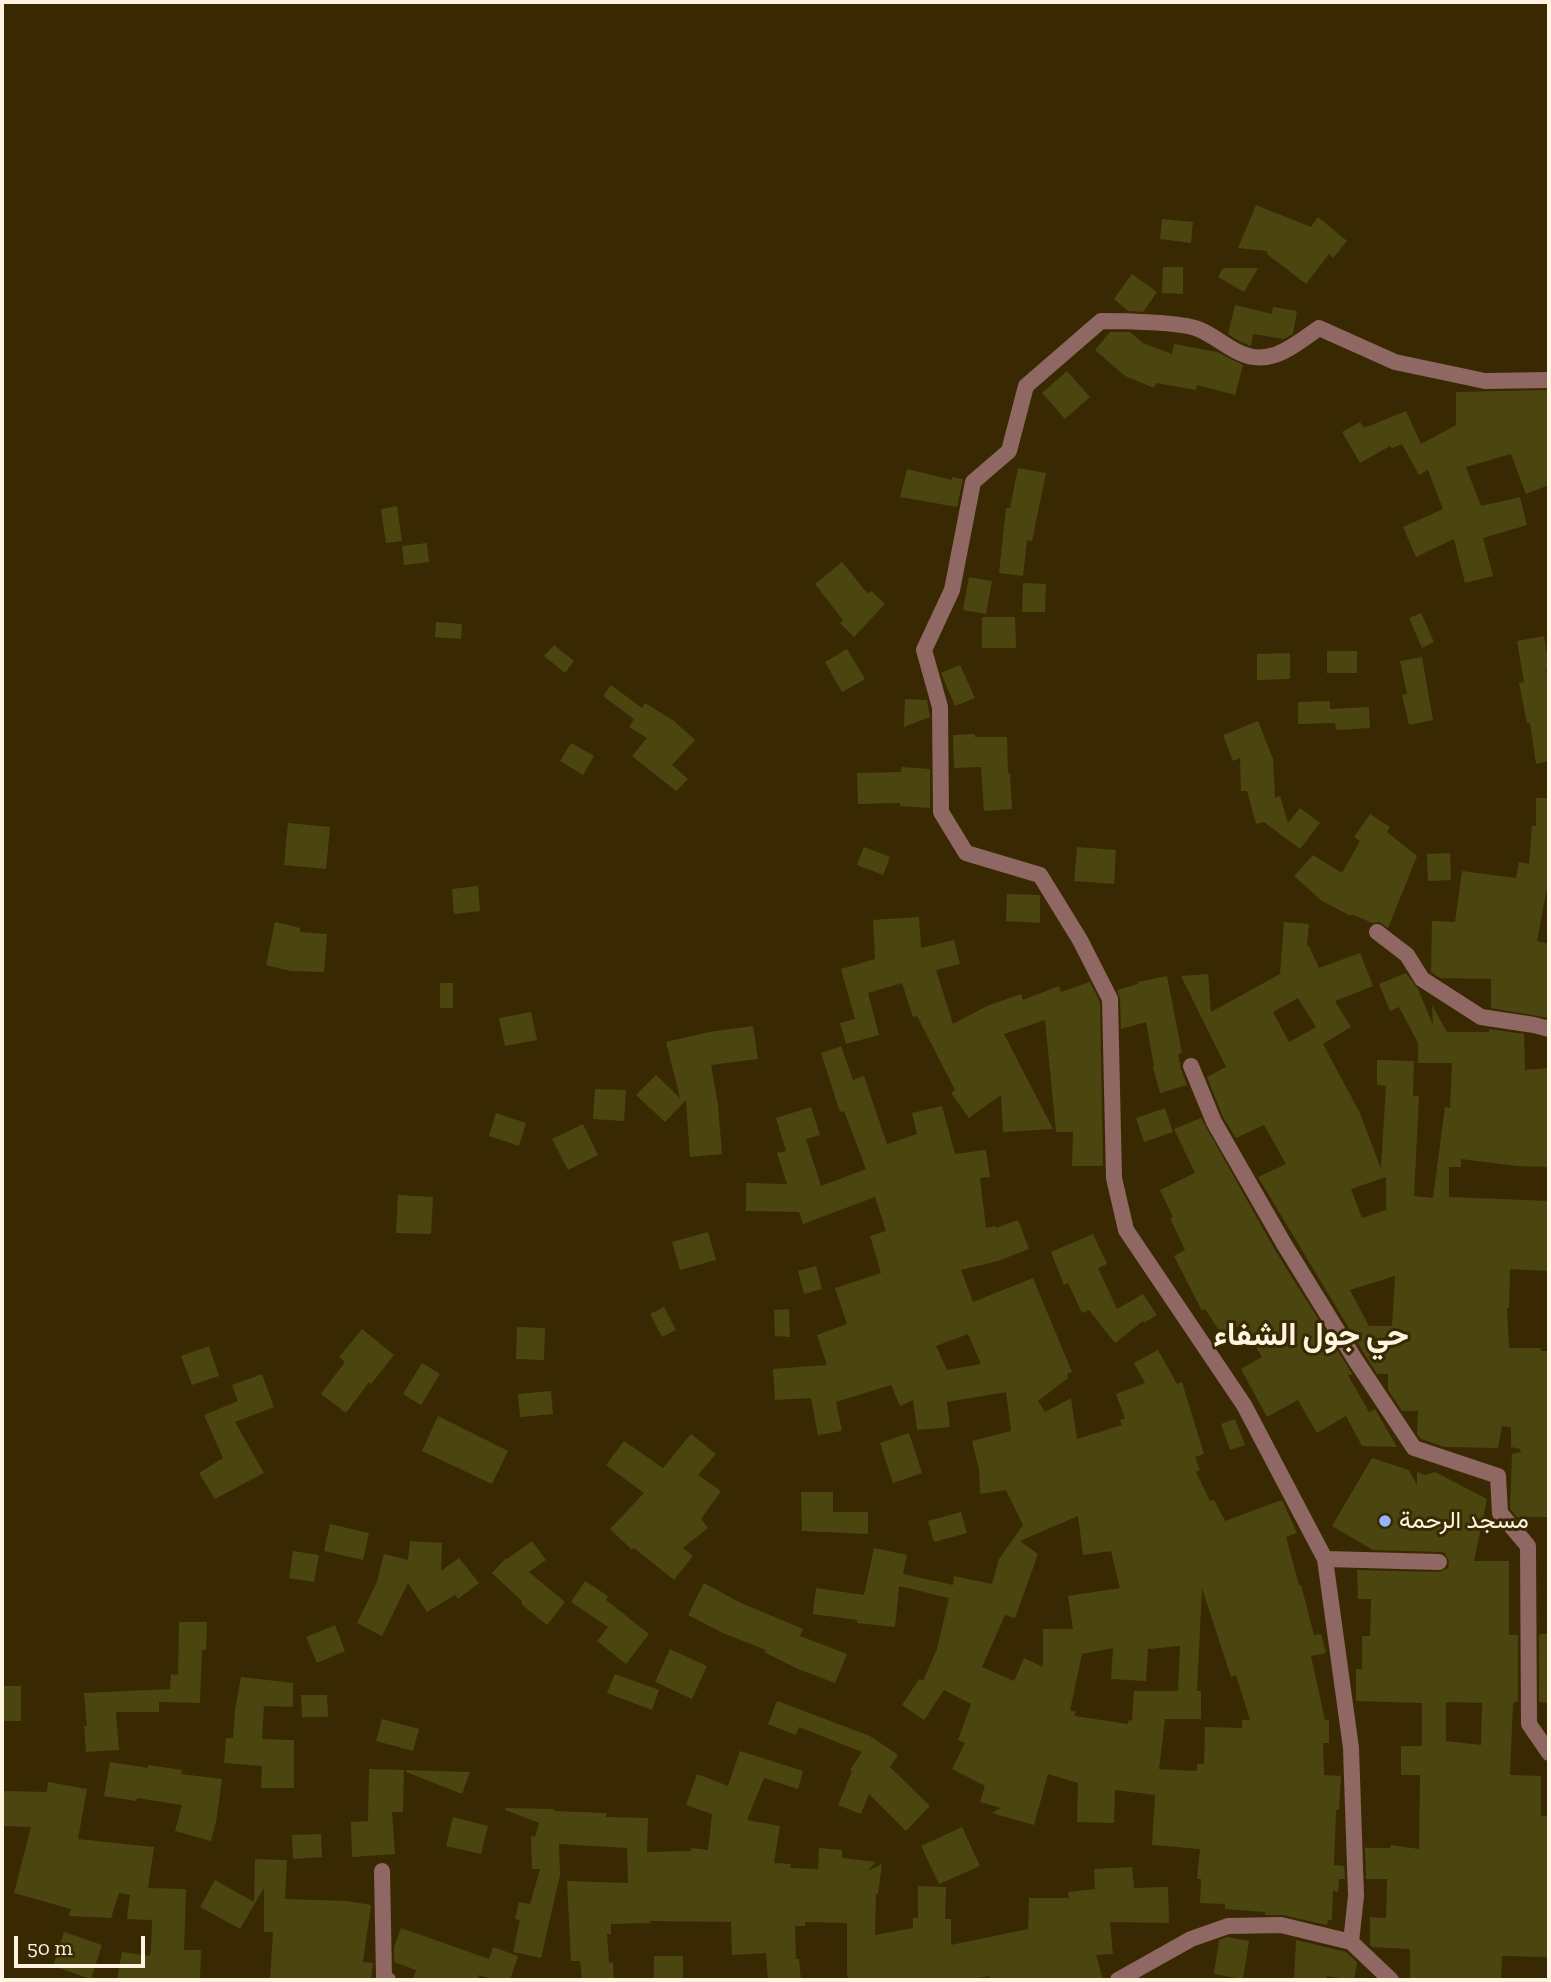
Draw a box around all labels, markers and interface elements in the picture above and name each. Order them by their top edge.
district label: حي جول الشفاء [1213,1317,1409,1355]
place label: مسجد الرحمة [1399,1507,1529,1535]
marker: مسجد الرحمة [1377,1513,1393,1529]
scale bar [18,1923,149,1967]
text: 50 m [27,1935,73,1960]

